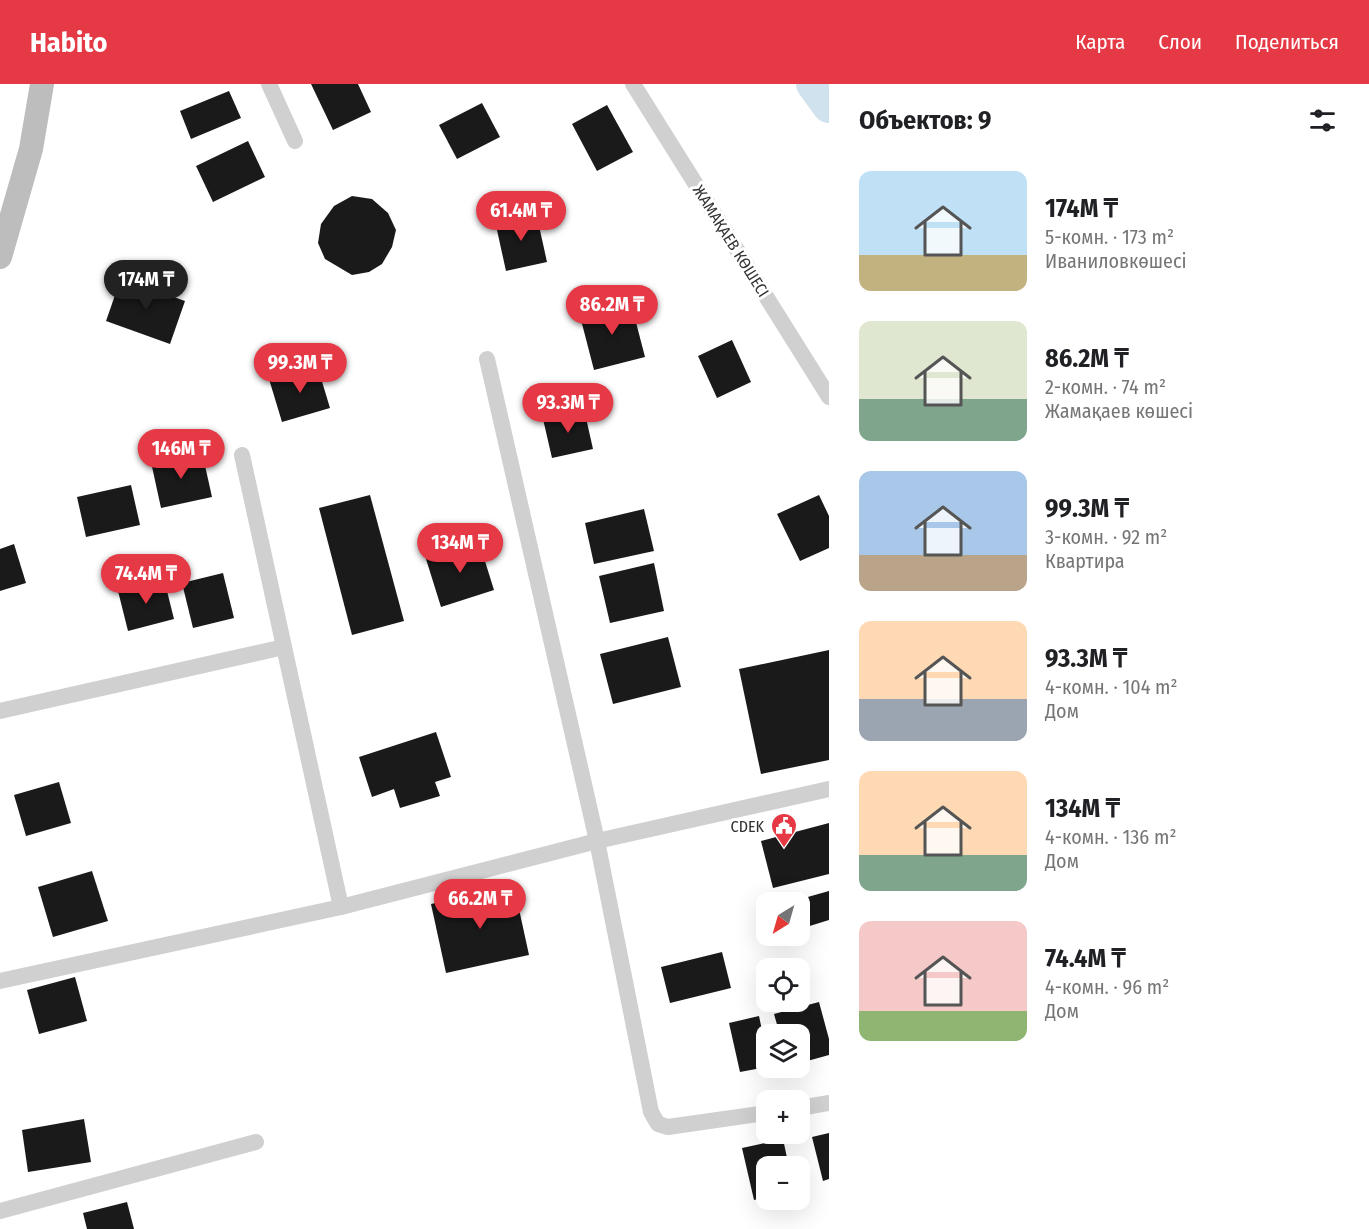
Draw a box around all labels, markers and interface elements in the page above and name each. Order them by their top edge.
text: Habito [30,26,108,59]
text: Карта [1075,29,1125,55]
text: Слои [1158,29,1202,55]
text: Поделиться [1235,29,1339,55]
icon: filters [1306,104,1339,137]
text: Объектов: 9 [859,105,992,136]
street label: ЖАМАҚАЕВ КӨШЕСІ [689,182,773,300]
pin: 61.4M ₸ [466,191,576,242]
text: 174M ₸ [1045,193,1118,224]
icon: home [907,195,979,267]
text: 61.4M ₸ [490,198,552,222]
text: 5-комн. · 173 m² [1045,225,1174,249]
text: Иваниловкөшесі [1045,249,1187,273]
pin: 174M ₸ [97,260,195,311]
text: 174M ₸ [118,267,174,291]
pin: 86.2M ₸ [557,285,667,336]
text: 86.2M ₸ [580,292,644,316]
pin: 99.3M ₸ [245,343,355,394]
text: 86.2M ₸ [1045,343,1129,374]
icon: home [907,345,979,417]
text: 99.3M ₸ [268,350,332,374]
text: 2-комн. · 74 m² [1045,375,1166,399]
pin: 93.3M ₸ [513,383,623,434]
text: 93.3M ₸ [536,390,600,414]
text: Жамақаев көшесі [1045,399,1193,423]
pin: 146M ₸ [132,429,230,480]
text: 146M ₸ [152,436,210,460]
text: 99.3M ₸ [1045,493,1129,524]
icon: home [907,495,979,567]
pin: 134M ₸ [411,523,509,574]
text: 3-комн. · 92 m² [1045,525,1167,549]
text: 134M ₸ [431,530,489,554]
text: Квартира [1045,549,1125,573]
pin: 74.4M ₸ [91,554,201,605]
text: 74.4M ₸ [115,561,177,585]
text: 93.3M ₸ [1045,643,1127,674]
icon: home [907,645,979,717]
text: 4-комн. · 104 m² [1045,675,1178,699]
text: Дом [1045,699,1079,723]
text: 134M ₸ [1045,793,1120,824]
icon: home [907,795,979,867]
public building icon: CDEK [769,811,799,849]
place label: CDEK [731,817,765,836]
text: 4-комн. · 136 m² [1045,825,1176,849]
text: Дом [1045,849,1079,873]
pin: 66.2M ₸ [425,879,535,930]
text: 66.2M ₸ [448,886,512,910]
north arrow [756,892,810,946]
map controls [756,892,810,1210]
text: 74.4M ₸ [1045,943,1126,974]
icon: home [907,945,979,1017]
button: locate [756,958,810,1012]
text: 4-комн. · 96 m² [1045,975,1169,999]
text: Дом [1045,999,1079,1023]
button: layers [756,1024,810,1078]
button: + [756,1090,810,1144]
button: − [756,1156,810,1210]

